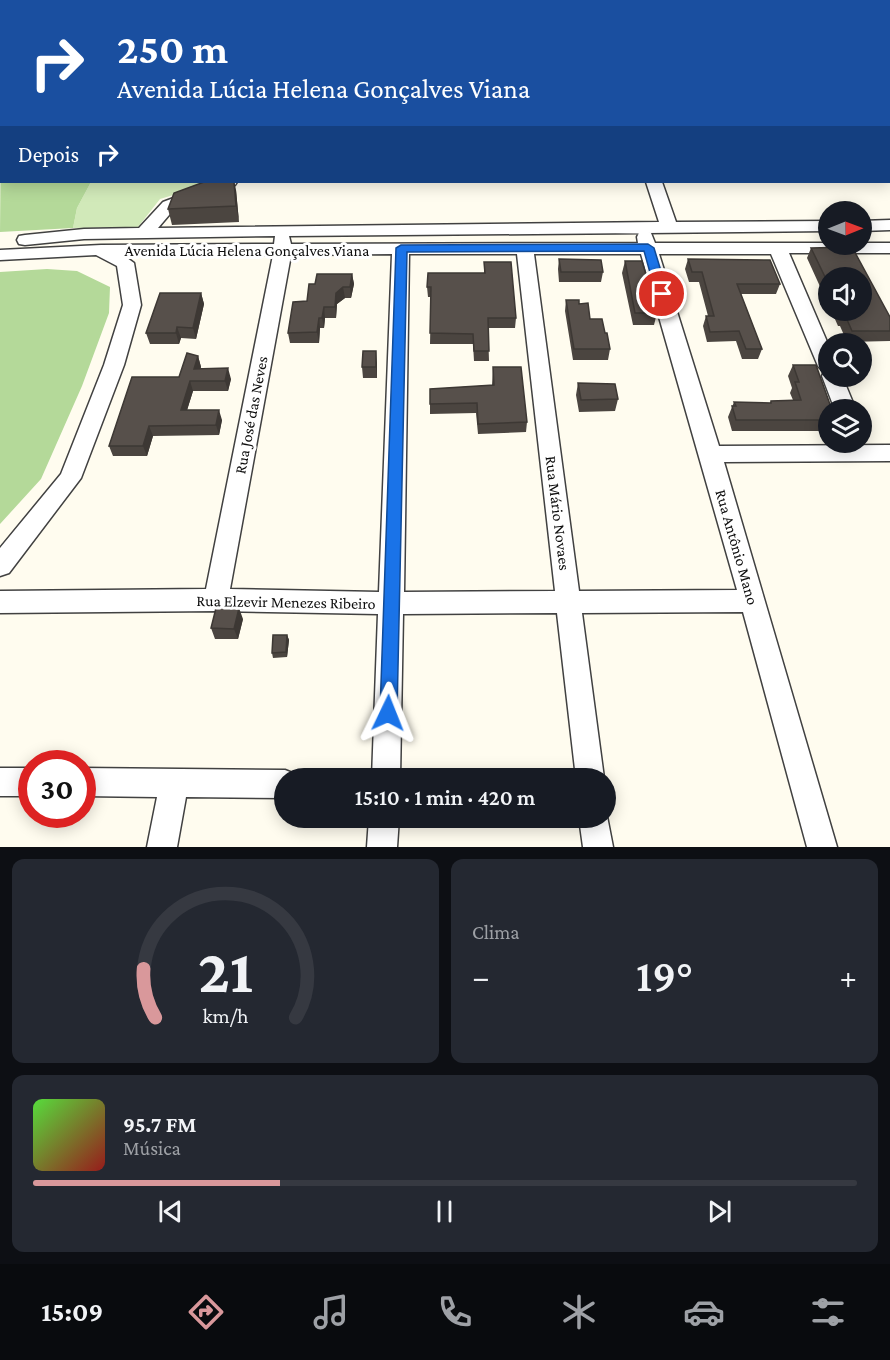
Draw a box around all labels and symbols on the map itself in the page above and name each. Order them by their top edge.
north arrow [818,201,872,255]
street label: Avenida Lúcia Helena Gonçalves Viana [125,242,370,260]
pin [636,268,687,319]
street label: Rua José das Neves [231,355,272,476]
street label: Rua Mário Novaes [543,455,573,571]
street label: Rua Antônio Mano [712,487,762,607]
street label: Rua Elzevir Menezes Ribeiro [196,592,376,612]
position arrow [356,681,420,745]
speed limit sign: 30 [18,750,96,828]

